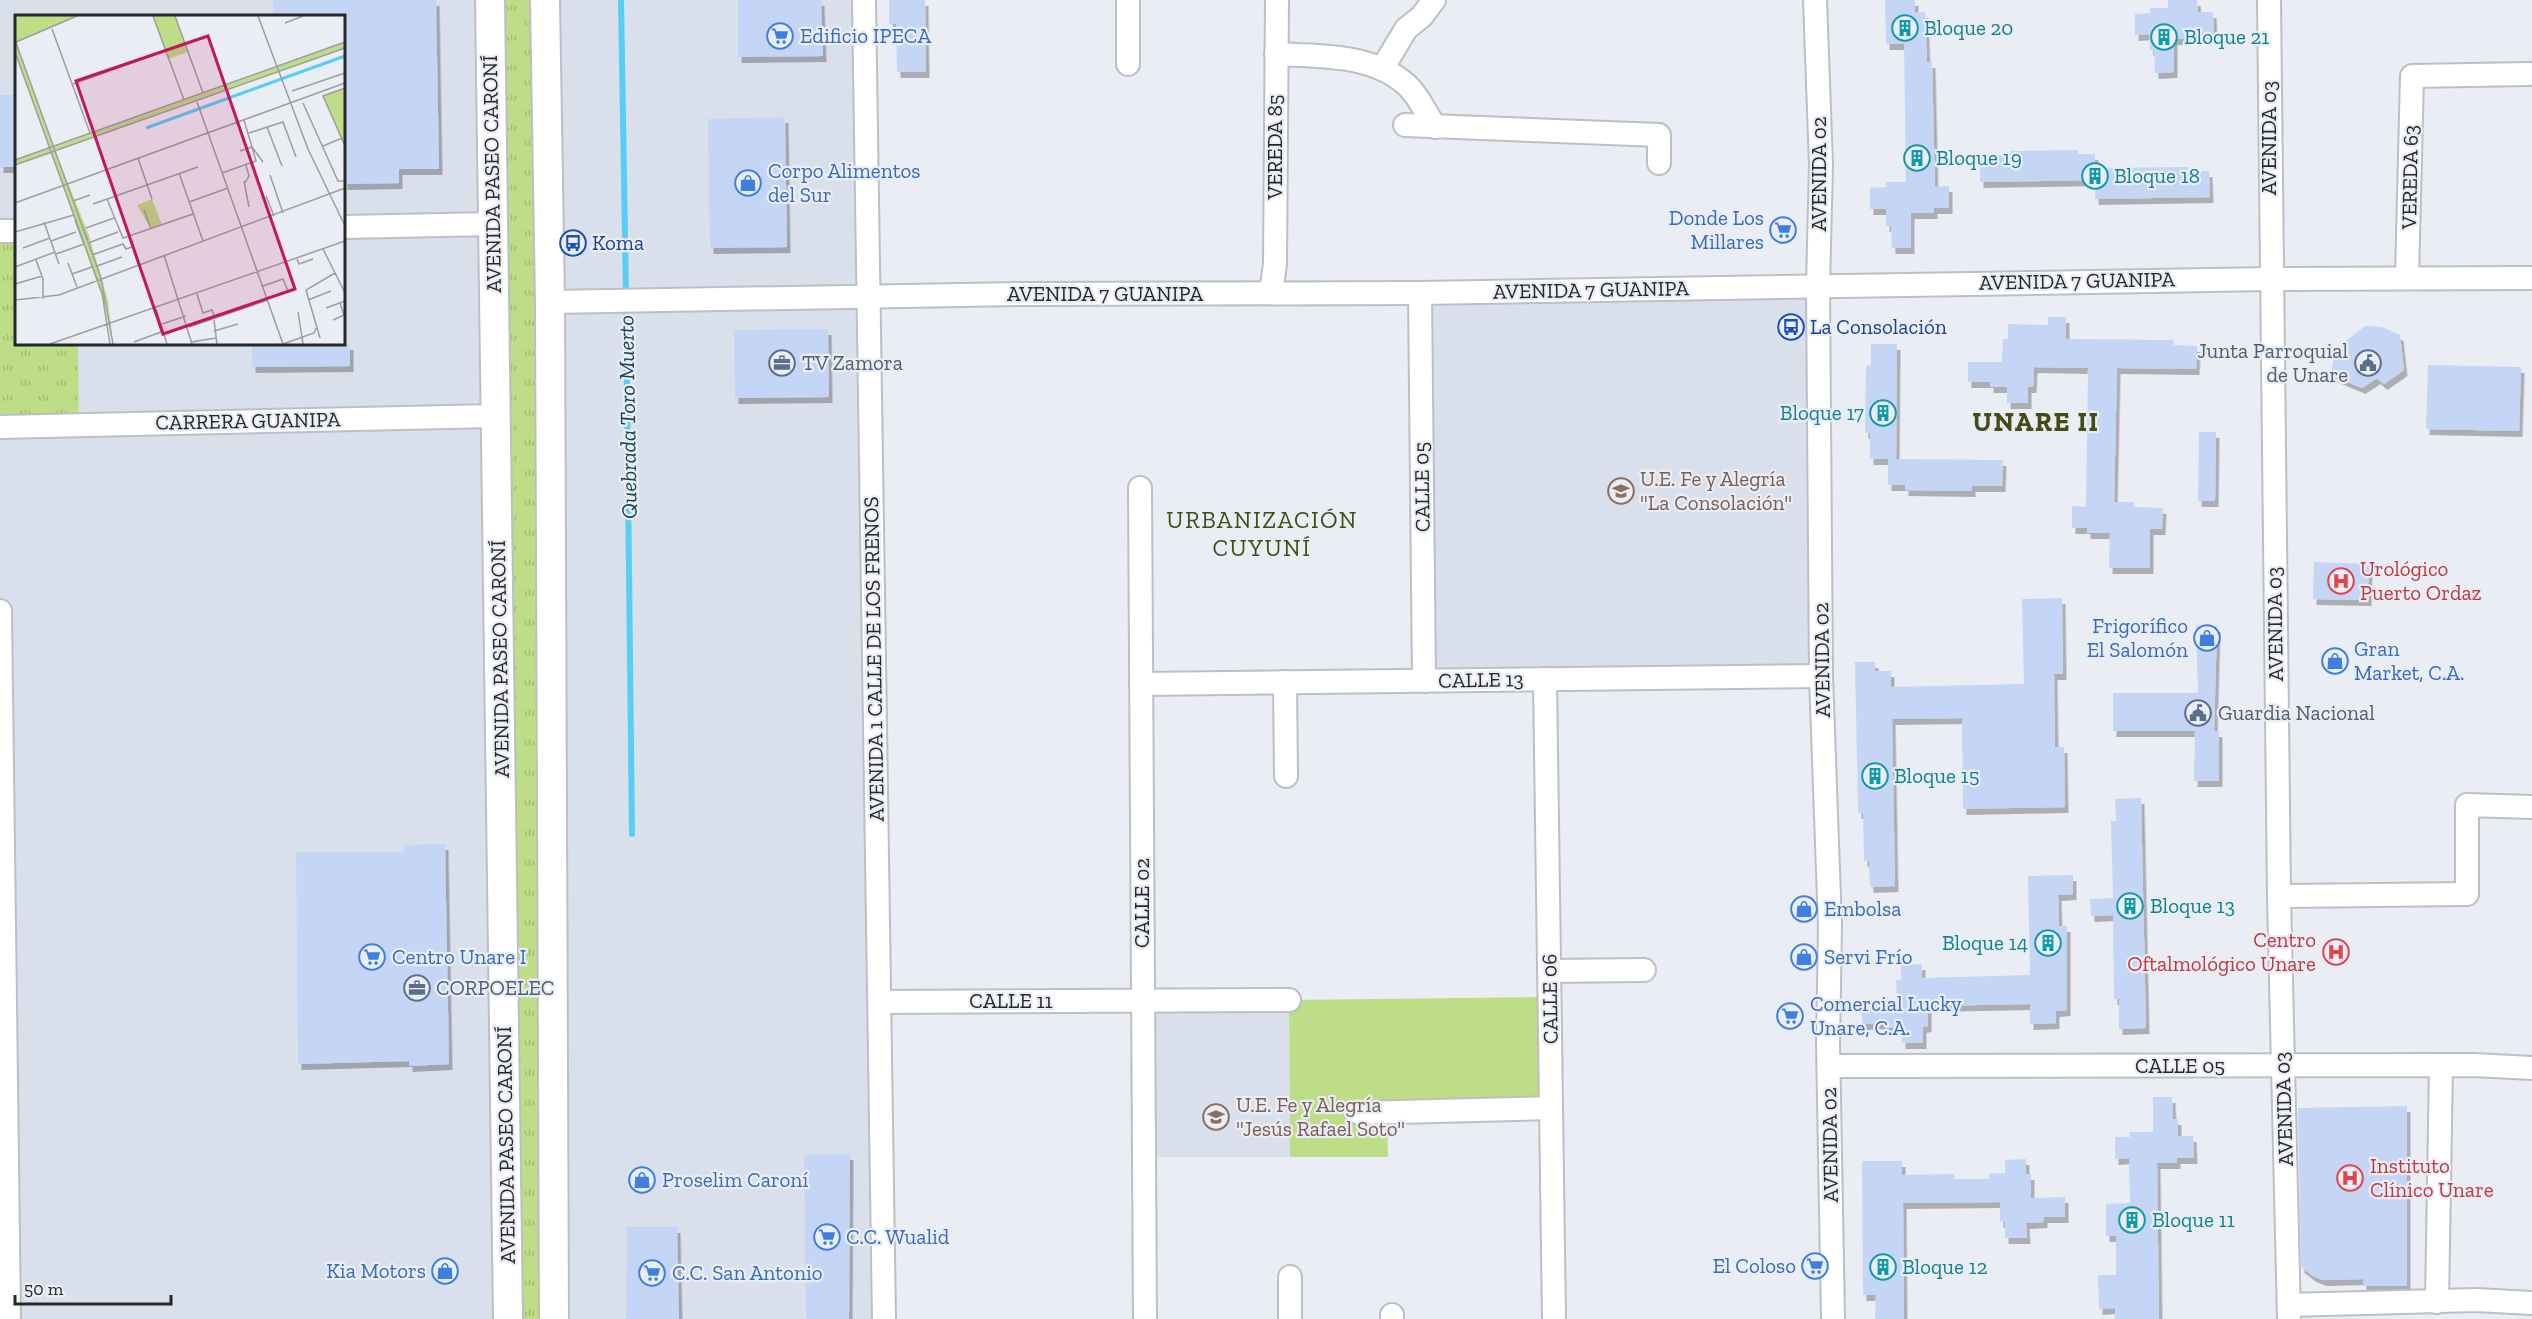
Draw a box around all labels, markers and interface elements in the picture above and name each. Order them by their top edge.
building icon: Bloque 20 [1890,13,1920,43]
inset map [15,15,345,345]
place label: Bloque 20 [1924,15,2013,40]
supermarket icon: Edificio IPECA [765,21,795,51]
building icon: Bloque 21 [2149,22,2179,52]
place label: Edificio IPECA [800,23,931,48]
place label: Bloque 21 [2184,24,2269,49]
street label: AVENIDA PASEO CARONÍ [477,55,506,293]
street label: AVENIDA 03 [2256,81,2281,195]
street label: VEREDA 85 [1262,94,1287,201]
street label: AVENIDA 02 [1806,116,1831,232]
street label: VEREDA 63 [2396,125,2423,230]
building icon: Bloque 19 [1902,143,1932,173]
place label: Bloque 19 [1936,145,2022,170]
place label: Corpo Alimentos del Sur [768,158,920,207]
building icon: Bloque 18 [2080,161,2110,191]
place label: Bloque 18 [2114,163,2200,188]
shop icon: Corpo Alimentos del Sur [733,168,763,198]
place label: Donde Los Millares [1669,205,1764,254]
supermarket icon: Donde Los Millares [1768,215,1798,245]
bus stop icon: Koma [558,228,588,258]
place label: Koma [592,230,644,255]
street label: AVENIDA 7 GUANIPA [1979,266,2176,295]
street label: AVENIDA 7 GUANIPA [1493,275,1690,304]
street label: AVENIDA 7 GUANIPA [1007,281,1203,306]
bus stop icon: La Consolación [1776,312,1806,342]
place label: La Consolación [1810,314,1947,339]
water label: Quebrada Toro Muerto [612,315,643,519]
place label: Junta Parroquial de Unare [2197,338,2348,387]
office icon: TV Zamora [767,348,797,378]
public building icon: Junta Parroquial de Unare [2353,348,2383,378]
place label: TV Zamora [802,350,903,375]
building icon: Bloque 17 [1868,398,1898,428]
place label: Bloque 17 [1780,400,1864,425]
street label: CARRERA GUANIPA [155,406,341,435]
district label: UNARE II [1973,406,2100,438]
street label: CALLE 05 [1408,442,1435,532]
place label: U.E. Fe y Alegría "La Consolación" [1640,466,1792,515]
school or university icon: U.E. Fe y Alegría "La Consolación" [1606,476,1636,506]
street label: AVENIDA 1 CALLE DE LOS FRENOS [858,496,889,822]
district label: URBANIZACIÓN CUYUNÍ [1166,505,1358,562]
street label: AVENIDA PASEO CARONÍ [485,540,514,778]
place label: Urológico Puerto Ordaz [2360,556,2482,605]
street label: AVENIDA 03 [2261,566,2288,682]
hospital icon: Urológico Puerto Ordaz [2326,566,2356,596]
street label: AVENIDA 02 [1808,602,1835,718]
place label: Frigorífico El Salomón [2087,613,2188,662]
shop icon: Frigorífico El Salomón [2192,623,2222,653]
place label: Gran Market, C.A. [2354,636,2464,685]
shop icon: Gran Market, C.A. [2320,646,2350,676]
street label: CALLE 13 [1438,666,1524,693]
public building icon: Guardia Nacional [2183,698,2213,728]
place label: Guardia Nacional [2218,700,2375,725]
building icon: Bloque 15 [1860,761,1890,791]
place label: Bloque 15 [1894,763,1979,788]
street label: CALLE 02 [1129,858,1154,948]
building icon: Bloque 13 [2115,891,2145,921]
place label: Bloque 13 [2150,893,2235,918]
shop icon: Embolsa [1789,894,1819,924]
place label: Embolsa [1824,896,1901,921]
place label: Centro Oftalmológico Unare [2127,927,2316,976]
building icon: Bloque 14 [2033,928,2063,958]
place label: Bloque 14 [1942,930,2028,955]
hospital icon: Centro Oftalmológico Unare [2321,937,2351,967]
supermarket icon: Centro Unare I [357,942,387,972]
shop icon: Servi Frío [1789,942,1819,972]
place label: Centro Unare I [392,944,527,969]
place label: Servi Frío [1824,944,1912,969]
street label: CALLE 06 [1536,954,1563,1044]
office icon: CORPOELEC [402,973,432,1003]
place label: CORPOELEC [436,975,554,1000]
street label: CALLE 11 [969,988,1053,1013]
place label: Comercial Lucky Unare, C.A. [1810,991,1962,1040]
supermarket icon: Comercial Lucky Unare, C.A. [1775,1001,1805,1031]
street label: AVENIDA PASEO CARONÍ [491,1026,520,1264]
street label: AVENIDA 03 [2269,1051,2298,1167]
street label: CALLE 05 [2135,1053,2225,1078]
street label: AVENIDA 02 [1816,1087,1843,1203]
place label: U.E. Fe y Alegría "Jesús Rafael Soto" [1236,1092,1405,1141]
school or university icon: U.E. Fe y Alegría "Jesús Rafael Soto" [1201,1102,1231,1132]
place label: Instituto Clínico Unare [2370,1153,2494,1202]
hospital icon: Instituto Clínico Unare [2335,1163,2365,1193]
shop icon: Proselim Caroní [627,1165,657,1195]
place label: Proselim Caroní [662,1167,808,1192]
building icon: Bloque 11 [2117,1205,2147,1235]
place label: Bloque 11 [2152,1207,2235,1232]
supermarket icon: C.C. Wualid [812,1222,842,1252]
place label: C.C. Wualid [846,1224,950,1249]
supermarket icon: El Coloso [1800,1251,1830,1281]
building icon: Bloque 12 [1868,1252,1898,1282]
place label: El Coloso [1713,1253,1796,1278]
place label: Bloque 12 [1902,1254,1987,1279]
shop icon: Kia Motors [430,1256,460,1286]
place label: Kia Motors [326,1258,426,1283]
supermarket icon: C.C. San Antonio [637,1258,667,1288]
place label: C.C. San Antonio [672,1260,823,1285]
scale bar [15,1268,171,1306]
text: 50 m [24,1278,64,1300]

